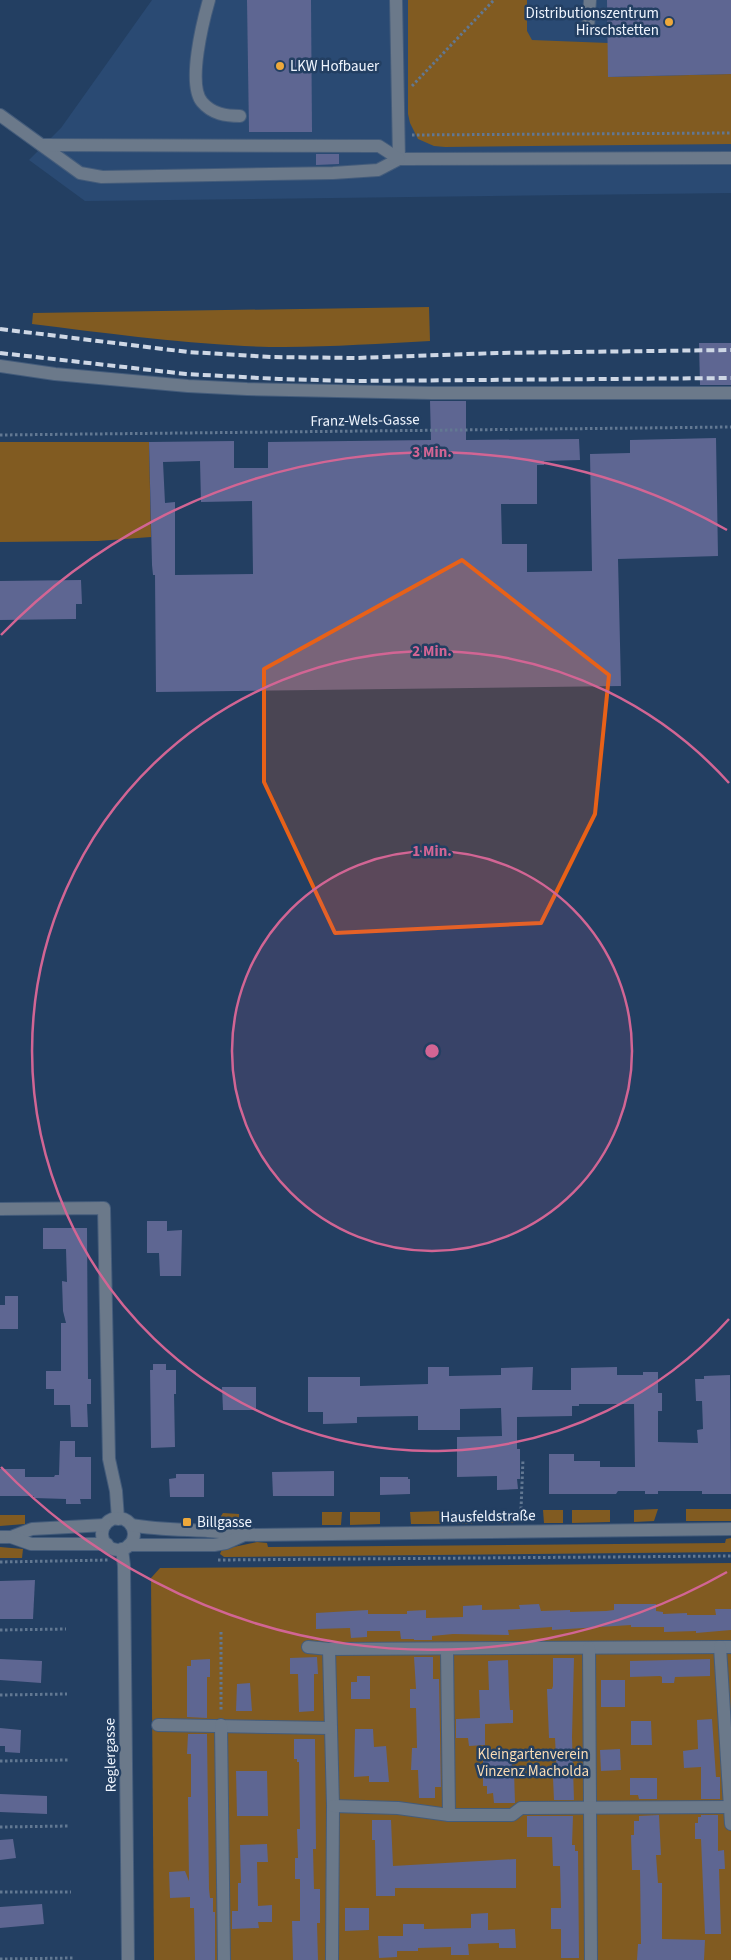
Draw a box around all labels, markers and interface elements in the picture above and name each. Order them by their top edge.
place label: Distributionszentrum Hirschstetten [526,3,659,41]
marker: Distributionszentrum Hirschstetten [663,16,675,28]
place label: LKW Hofbauer [290,56,380,77]
marker: LKW Hofbauer [274,60,286,72]
street label: Franz-Wels-Gasse [310,409,420,432]
text: 3 Min. [412,442,452,463]
text: 2 Min. [412,641,452,662]
text: 1 Min. [412,841,452,862]
centre of rings [423,1042,441,1060]
street label: Hausfeldstraße [440,1505,536,1528]
place label: Billgasse [197,1512,252,1533]
marker: Billgasse [181,1516,193,1528]
street label: Reglergasse [99,1718,122,1792]
park label: Kleingartenverein Vinzenz Macholda [477,1744,589,1782]

